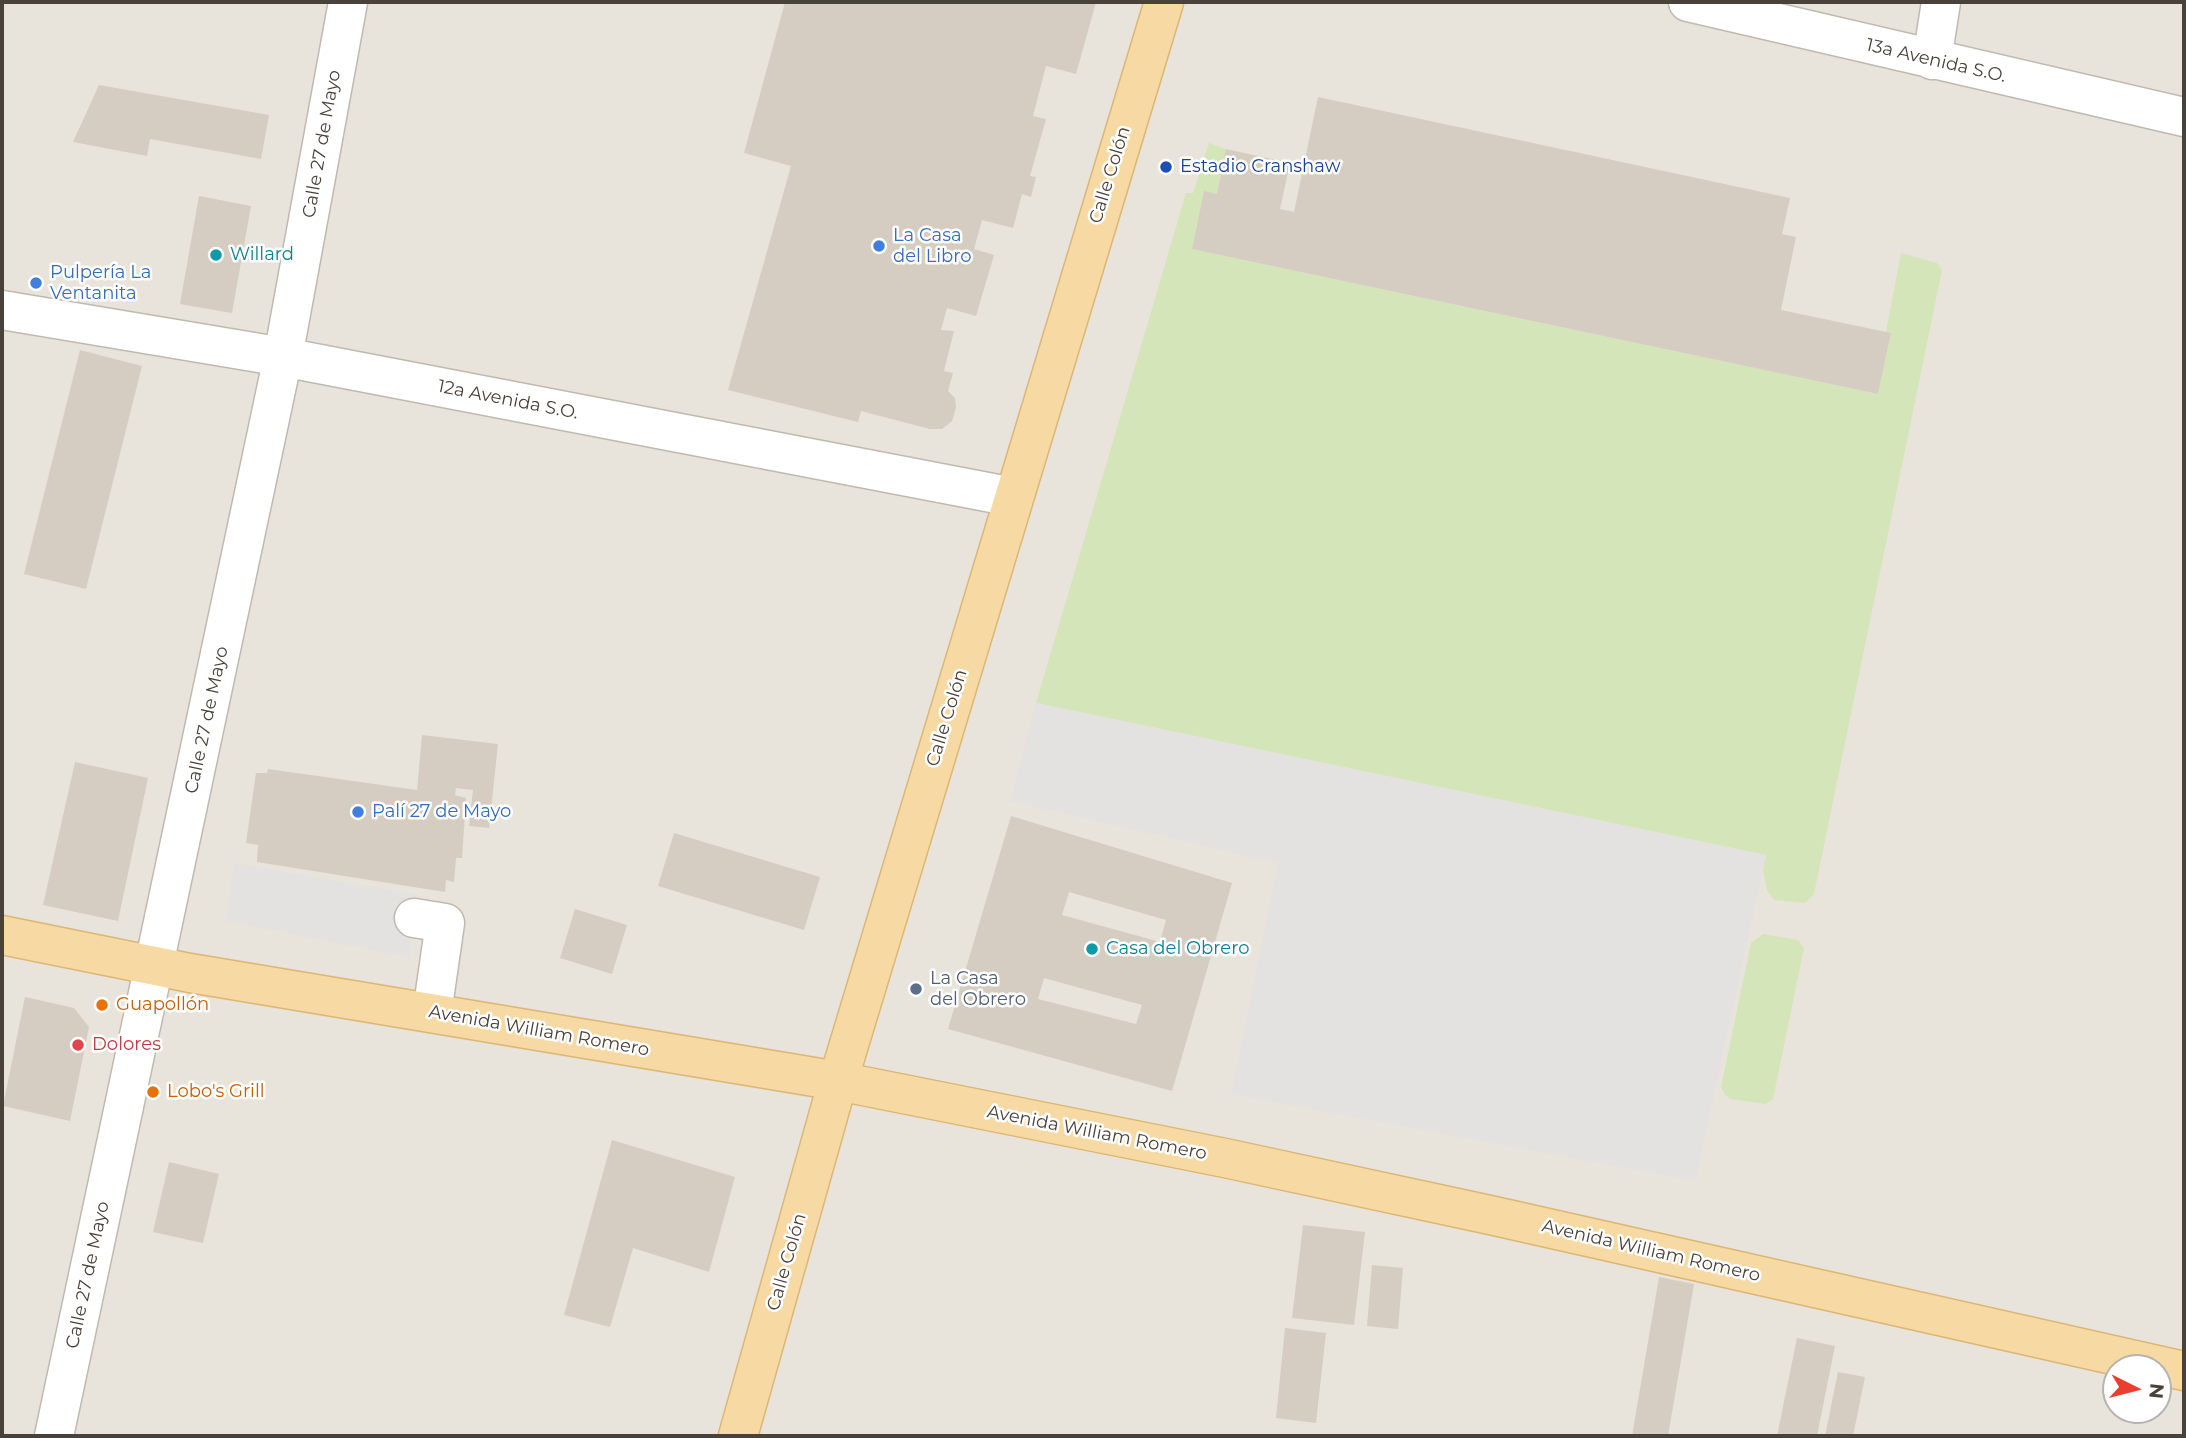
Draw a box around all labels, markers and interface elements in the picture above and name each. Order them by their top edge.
street label: 13a Avenida S.O. [1864,34,2008,88]
street label: Calle 27 de Mayo [298,68,346,220]
street label: Calle Colón [1085,124,1135,226]
place label: Estadio Cranshaw [1180,156,1341,178]
marker: Estadio Cranshaw [1158,159,1174,175]
place label: La Casa del Libro [893,225,972,268]
marker: La Casa del Libro [871,238,887,254]
place label: Willard [230,244,294,266]
marker: Willard [208,247,224,263]
place label: Pulpería La Ventanita [50,262,151,304]
marker: Pulpería La Ventanita [28,275,44,291]
street label: 12a Avenida S.O. [436,376,580,424]
street label: Calle 27 de Mayo [181,644,233,796]
street label: Calle Colón [922,667,972,769]
place label: Palí 27 de Mayo [372,801,511,823]
marker: Palí 27 de Mayo [350,804,366,820]
place label: Casa del Obrero [1106,938,1249,960]
marker: Casa del Obrero [1084,941,1100,957]
place label: La Casa del Obrero [930,968,1026,1010]
marker: La Casa del Obrero [908,981,924,997]
place label: Guapollón [116,994,209,1016]
marker: Guapollón [94,997,110,1013]
street label: Avenida William Romero [427,1001,651,1061]
place label: Dolores [92,1034,161,1056]
marker: Dolores [70,1037,86,1053]
place label: Lobo's Grill [167,1081,265,1103]
marker: Lobo's Grill [145,1084,161,1100]
street label: Avenida William Romero [985,1101,1209,1165]
street label: Calle 27 de Mayo [62,1199,114,1351]
street label: Calle Colón [763,1211,811,1313]
street label: Avenida William Romero [1540,1215,1762,1287]
north arrow [2102,1354,2172,1424]
text: N [2144,1382,2169,1400]

